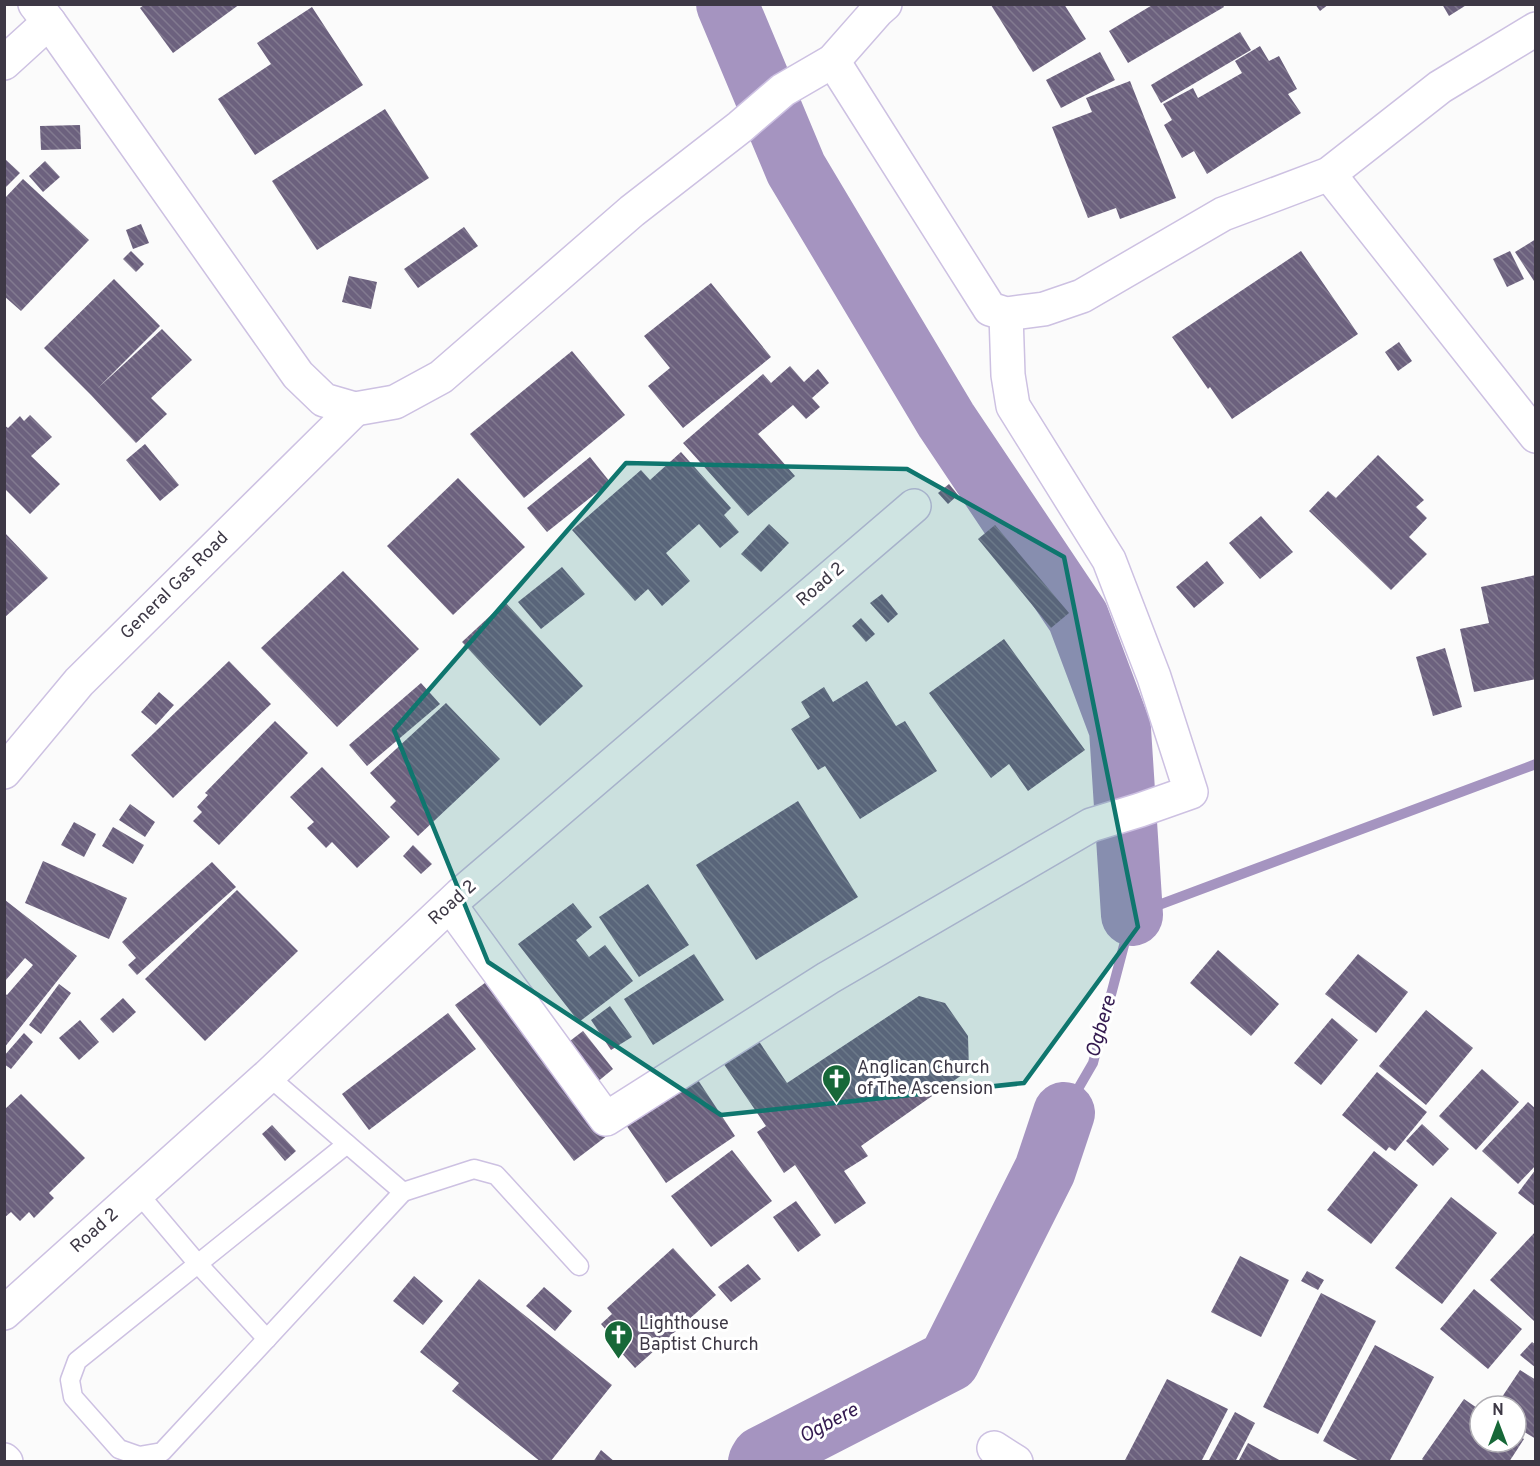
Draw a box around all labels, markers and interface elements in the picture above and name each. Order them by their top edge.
street label: General Gas Road [116,527,234,645]
street label: Road 2 [792,558,850,612]
street label: Road 2 [424,875,482,931]
water label: Ogbere [1081,992,1123,1061]
place label: Anglican Church of The Ascension [857,1057,993,1101]
church icon: Anglican Church of The Ascension [820,1062,852,1104]
street label: Road 2 [66,1203,124,1259]
place label: Lighthouse Baptist Church [639,1313,759,1357]
church icon: Lighthouse Baptist Church [602,1318,634,1360]
north arrow [1468,1394,1528,1454]
water label: Ogbere [795,1397,864,1450]
text: N [1492,1401,1504,1421]

